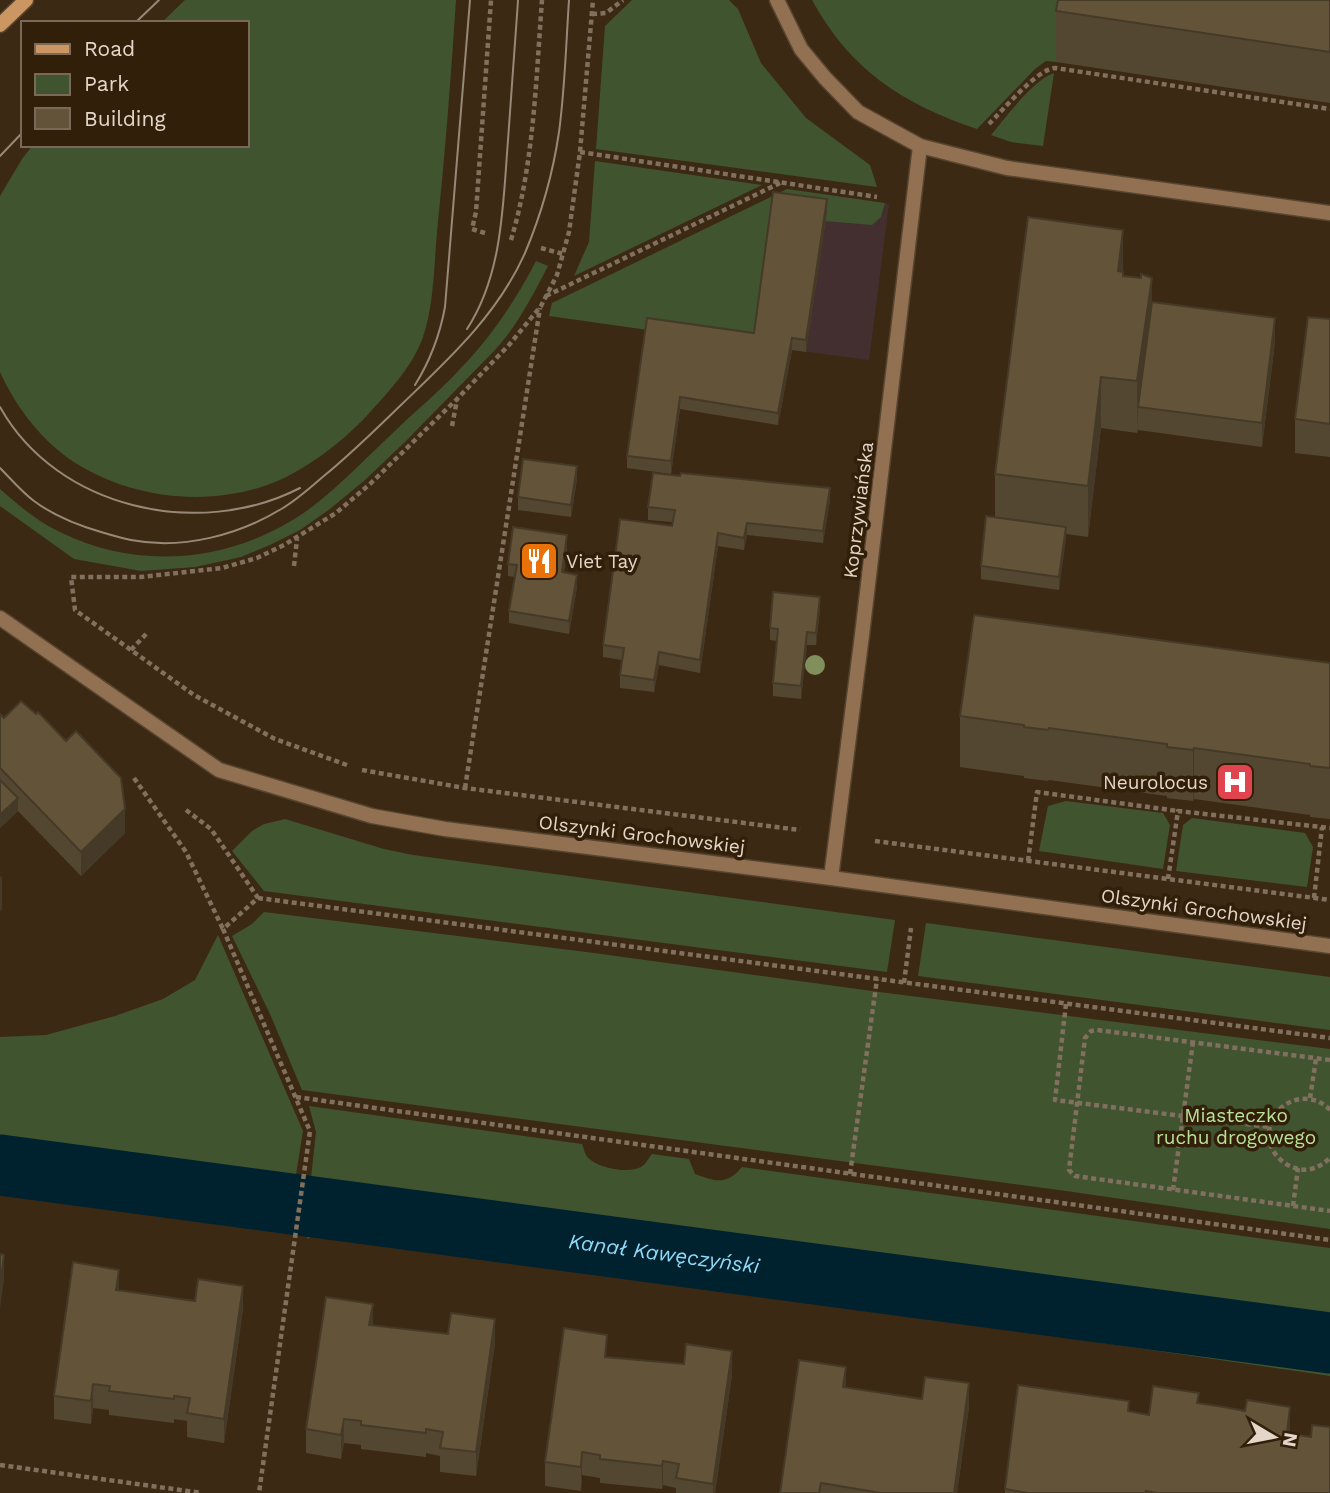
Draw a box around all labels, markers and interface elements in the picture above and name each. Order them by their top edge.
legend [21,21,248,147]
text: Road [84,36,135,61]
text: Park [84,71,129,96]
text: Building [84,106,166,131]
street label: Koprzywiańska [839,440,878,580]
restaurant icon: Viet Tay [518,540,560,582]
place label: Viet Tay [566,550,638,573]
hospital icon: Neurolocus [1214,761,1256,803]
place label: Neurolocus [1103,771,1208,794]
street label: Olszynki Grochowskiej [537,810,746,859]
street label: Olszynki Grochowskiej [1099,884,1308,935]
park label: Miasteczko ruchu drogowego [1156,1104,1316,1149]
water label: Kanał Kawęczyński [567,1228,762,1279]
north arrow [1239,1402,1309,1472]
text: N [1278,1431,1303,1449]

